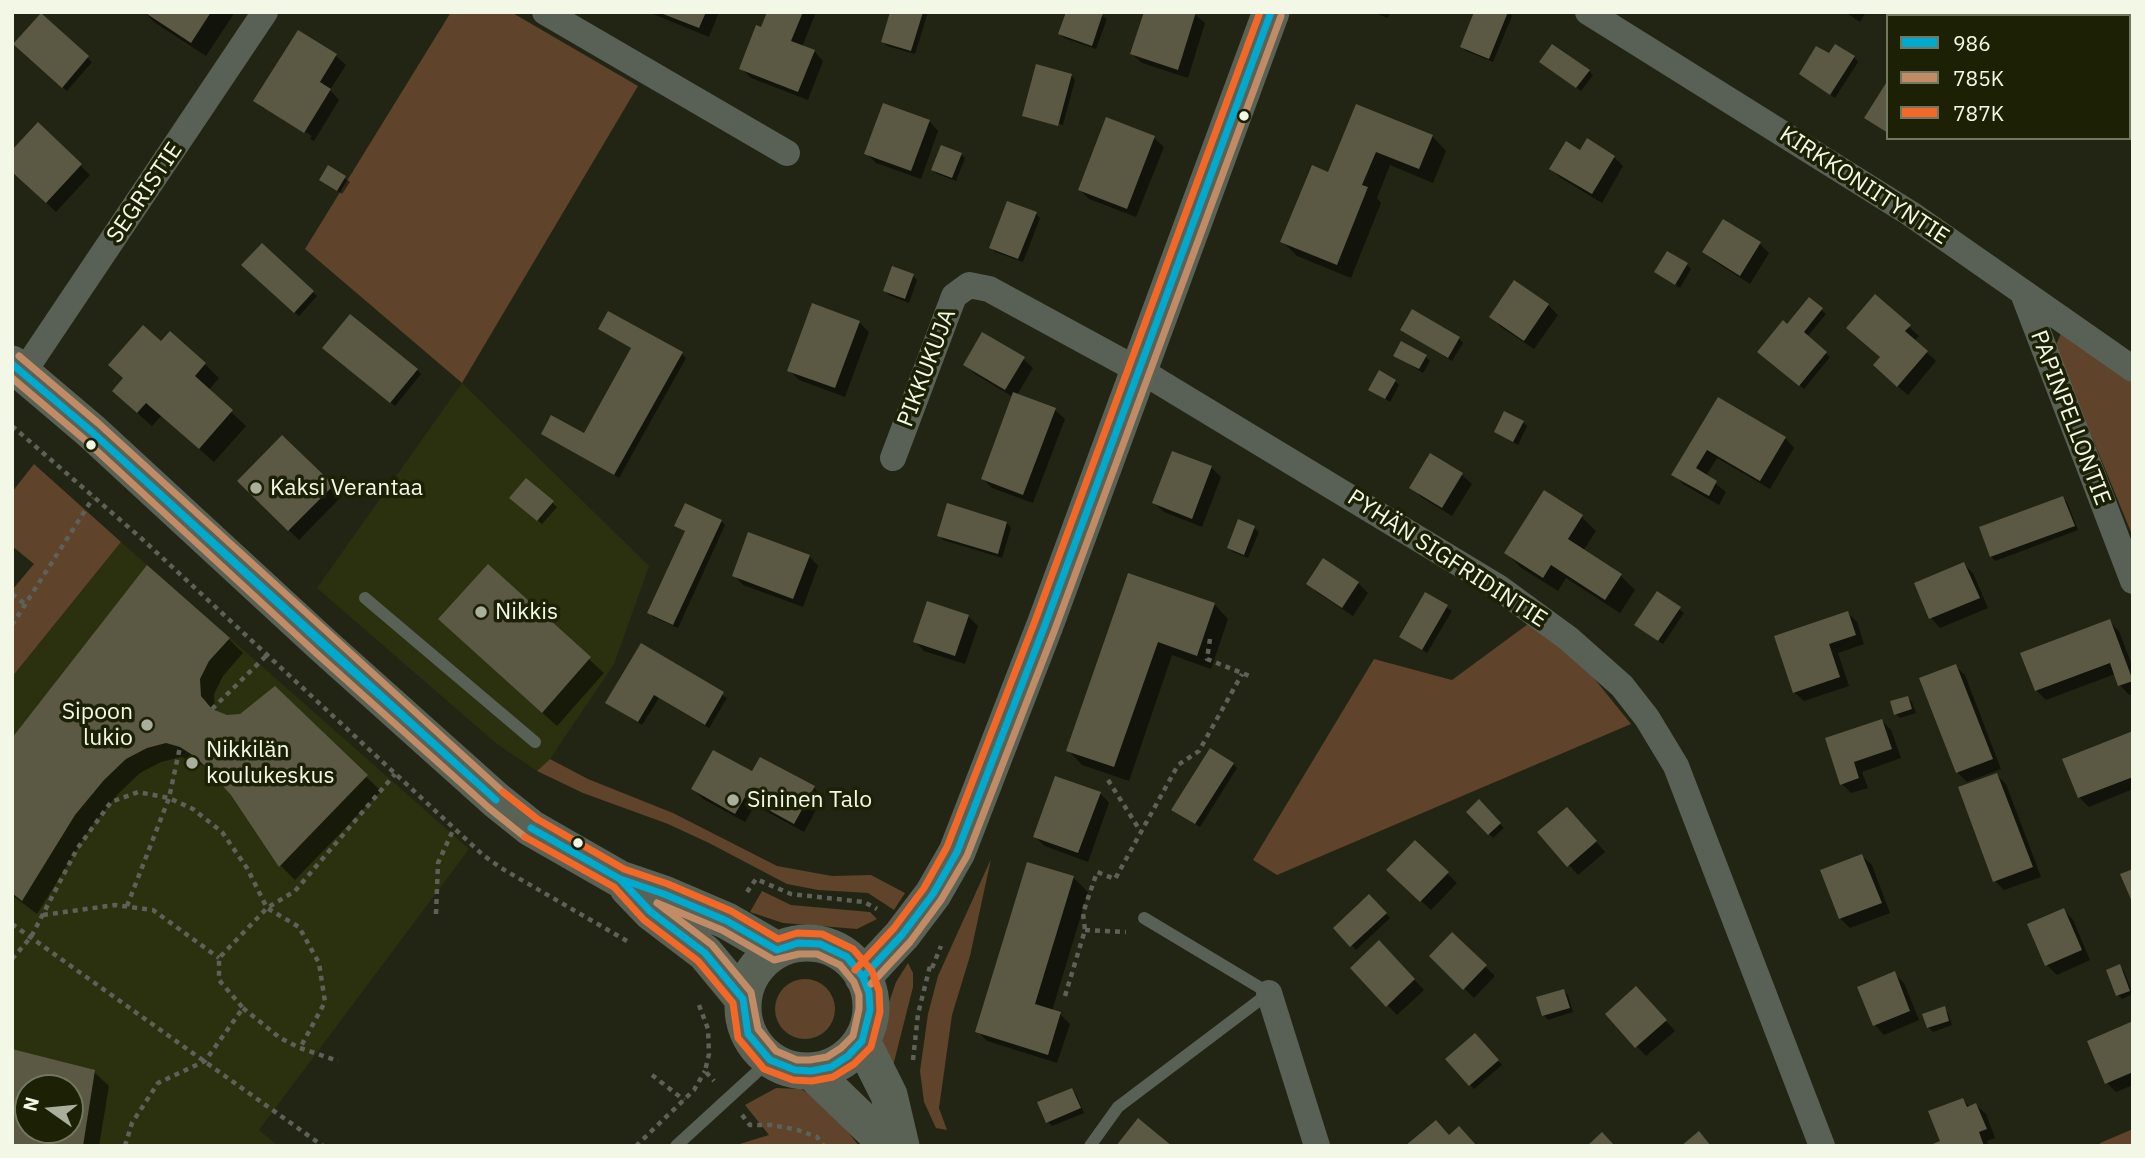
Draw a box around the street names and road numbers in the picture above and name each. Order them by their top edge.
street label: KIRKKONIITYNTIE [1774,121,1954,251]
street label: SEGRISTIE [101,137,189,249]
street label: PIKKUKUJA [892,305,962,431]
street label: PAPINPELLONTIE [2024,327,2116,509]
street label: PYHÄN SIGFRIDINTIE [1342,484,1552,634]

